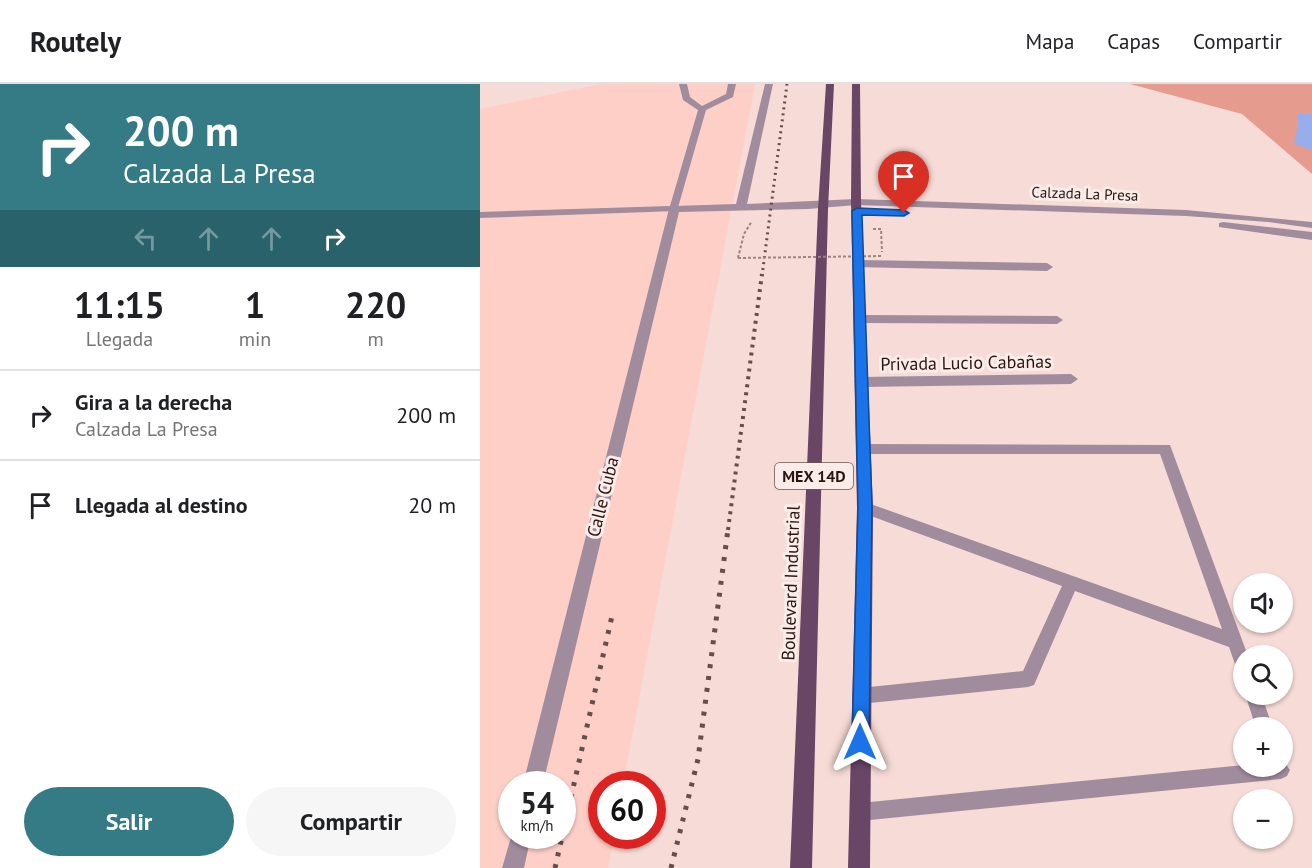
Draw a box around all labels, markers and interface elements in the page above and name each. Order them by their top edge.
text: Routely [30,23,121,60]
text: Mapa [1026,28,1074,55]
text: Capas [1107,28,1160,55]
text: Compartir [1193,28,1282,55]
text: 200 m [123,103,239,158]
icon: right [24,108,102,186]
pin [878,151,929,213]
text: Calzada La Presa [123,156,316,190]
icon: arrive [887,160,920,193]
street label: Calzada La Presa [1031,182,1139,205]
icon: left [129,222,162,255]
icon: ahead [192,222,225,255]
icon: ahead [255,222,288,255]
icon: right [318,222,351,255]
text: 11:15 [74,281,165,328]
text: 1 [245,281,265,328]
text: 220 [345,281,406,328]
text: Llegada [86,326,153,352]
text: min [239,326,271,352]
text: m [368,326,384,352]
street label: Privada Lucio Cabañas [880,350,1052,375]
text: Gira a la derecha [75,388,232,416]
icon: right [24,399,57,432]
text: 200 m [396,401,456,429]
text: Calzada La Presa [75,416,218,442]
street label: Calle Cuba [581,454,624,539]
road number: MEX 14D [775,463,853,489]
icon: arrive [24,489,57,522]
text: Llegada al destino [75,491,248,519]
text: 20 m [408,491,456,519]
street label: Boulevard Industrial [776,504,805,661]
map controls [1233,573,1293,849]
button: sound [1233,573,1293,633]
button: search [1233,645,1293,705]
position arrow [828,710,892,774]
button: + [1233,717,1293,777]
speed limit sign: 60 [588,771,666,849]
text: 54 [520,783,554,822]
button: Salir [24,787,234,856]
button: Compartir [246,787,456,856]
button: − [1233,789,1293,849]
text: km/h [521,816,553,835]

